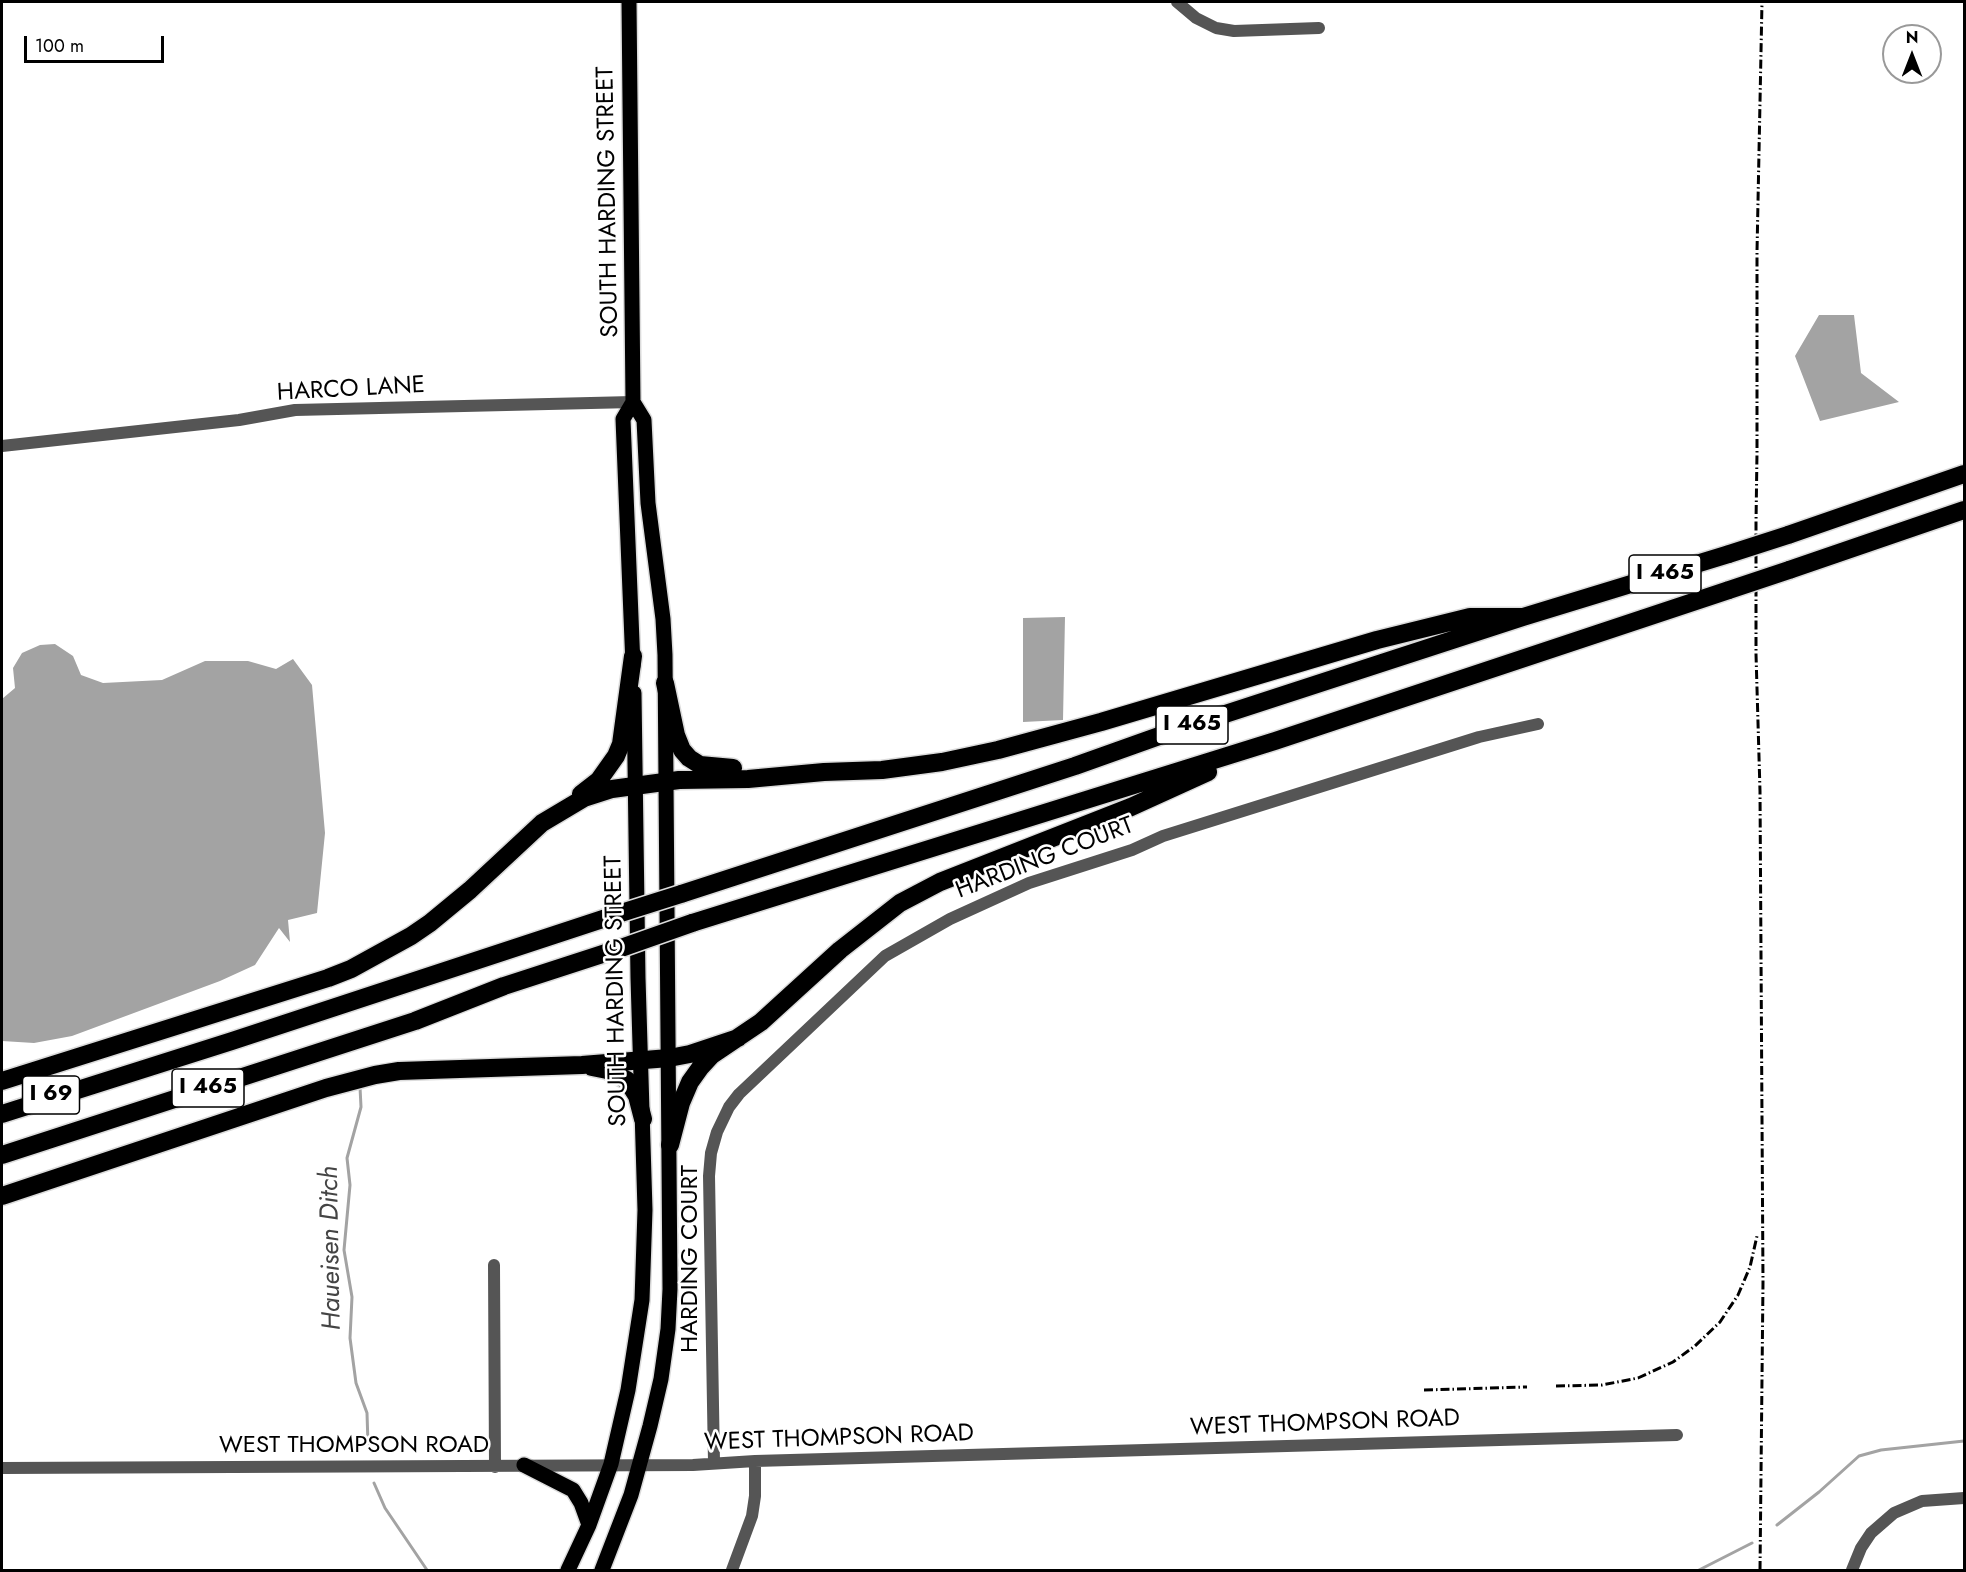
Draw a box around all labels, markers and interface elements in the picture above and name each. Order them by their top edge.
scale bar [27,24,166,62]
north arrow [1882,24,1942,84]
text: N [1906,26,1918,49]
text: 100 m [35,33,84,59]
street label: SOUTH HARDING STREET [592,66,626,338]
street label: HARCO LANE [276,372,426,408]
road number: I 465 [1629,555,1701,593]
road number: I 465 [1156,706,1228,744]
street label: HARDING COURT [952,812,1138,906]
street label: SOUTH HARDING STREET [600,855,634,1127]
road number: I 465 [172,1069,244,1107]
road number: I 69 [22,1076,80,1114]
water label: Haueisen Ditch [315,1165,349,1331]
street label: HARDING COURT [677,1165,705,1353]
street label: WEST THOMPSON ROAD [1190,1405,1460,1443]
street label: WEST THOMPSON ROAD [704,1420,974,1458]
street label: WEST THOMPSON ROAD [219,1432,489,1460]

